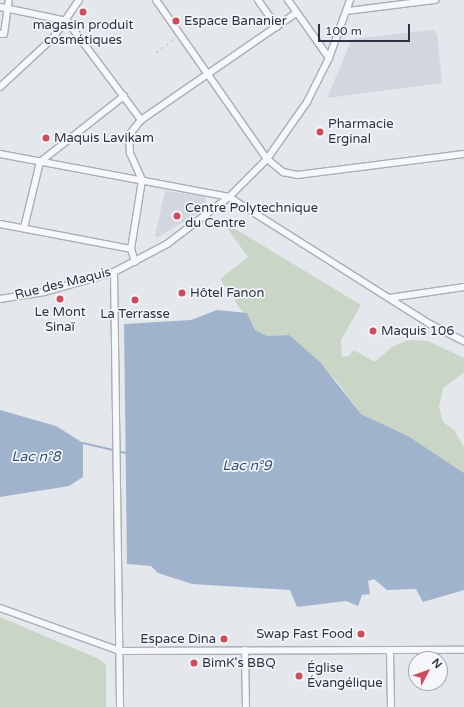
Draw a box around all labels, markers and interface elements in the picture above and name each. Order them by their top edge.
marker: magasin produit cosmétiques [78,7,88,17]
place label: Espace Bananier [184,13,287,29]
marker: Espace Bananier [171,16,181,26]
scale bar [320,16,412,42]
place label: magasin produit cosmétiques [33,18,133,49]
text: 100 m [325,24,362,38]
place label: Pharmacie Erginal [328,117,394,148]
marker: Pharmacie Erginal [315,127,325,137]
place label: Maquis Lavikam [54,130,154,146]
marker: Maquis Lavikam [41,133,51,143]
place label: Centre Polytechnique du Centre [185,201,318,232]
marker: Centre Polytechnique du Centre [172,211,182,221]
street label: Rue des Maquis [13,265,113,303]
place label: Hôtel Fanon [190,285,264,301]
marker: Hôtel Fanon [177,288,187,298]
marker: Le Mont Sinaï [55,294,65,304]
marker: La Terrasse [130,295,140,305]
place label: Le Mont Sinaï [34,305,86,336]
place label: La Terrasse [100,306,170,322]
place label: Maquis 106 [381,323,454,339]
marker: Maquis 106 [368,326,378,336]
water label: Lac n°8 [11,449,61,465]
water label: Lac n°9 [222,458,272,474]
place label: Swap Fast Food [256,626,353,642]
marker: Swap Fast Food [356,629,366,639]
place label: Espace Dina [140,631,216,647]
marker: Espace Dina [219,634,229,644]
north arrow [408,651,448,691]
place label: BimK's BBQ [202,655,276,671]
text: N [429,656,444,671]
marker: BimK's BBQ [189,658,199,668]
place label: Église Évangélique [307,661,383,692]
marker: Église Évangélique [294,671,304,681]

